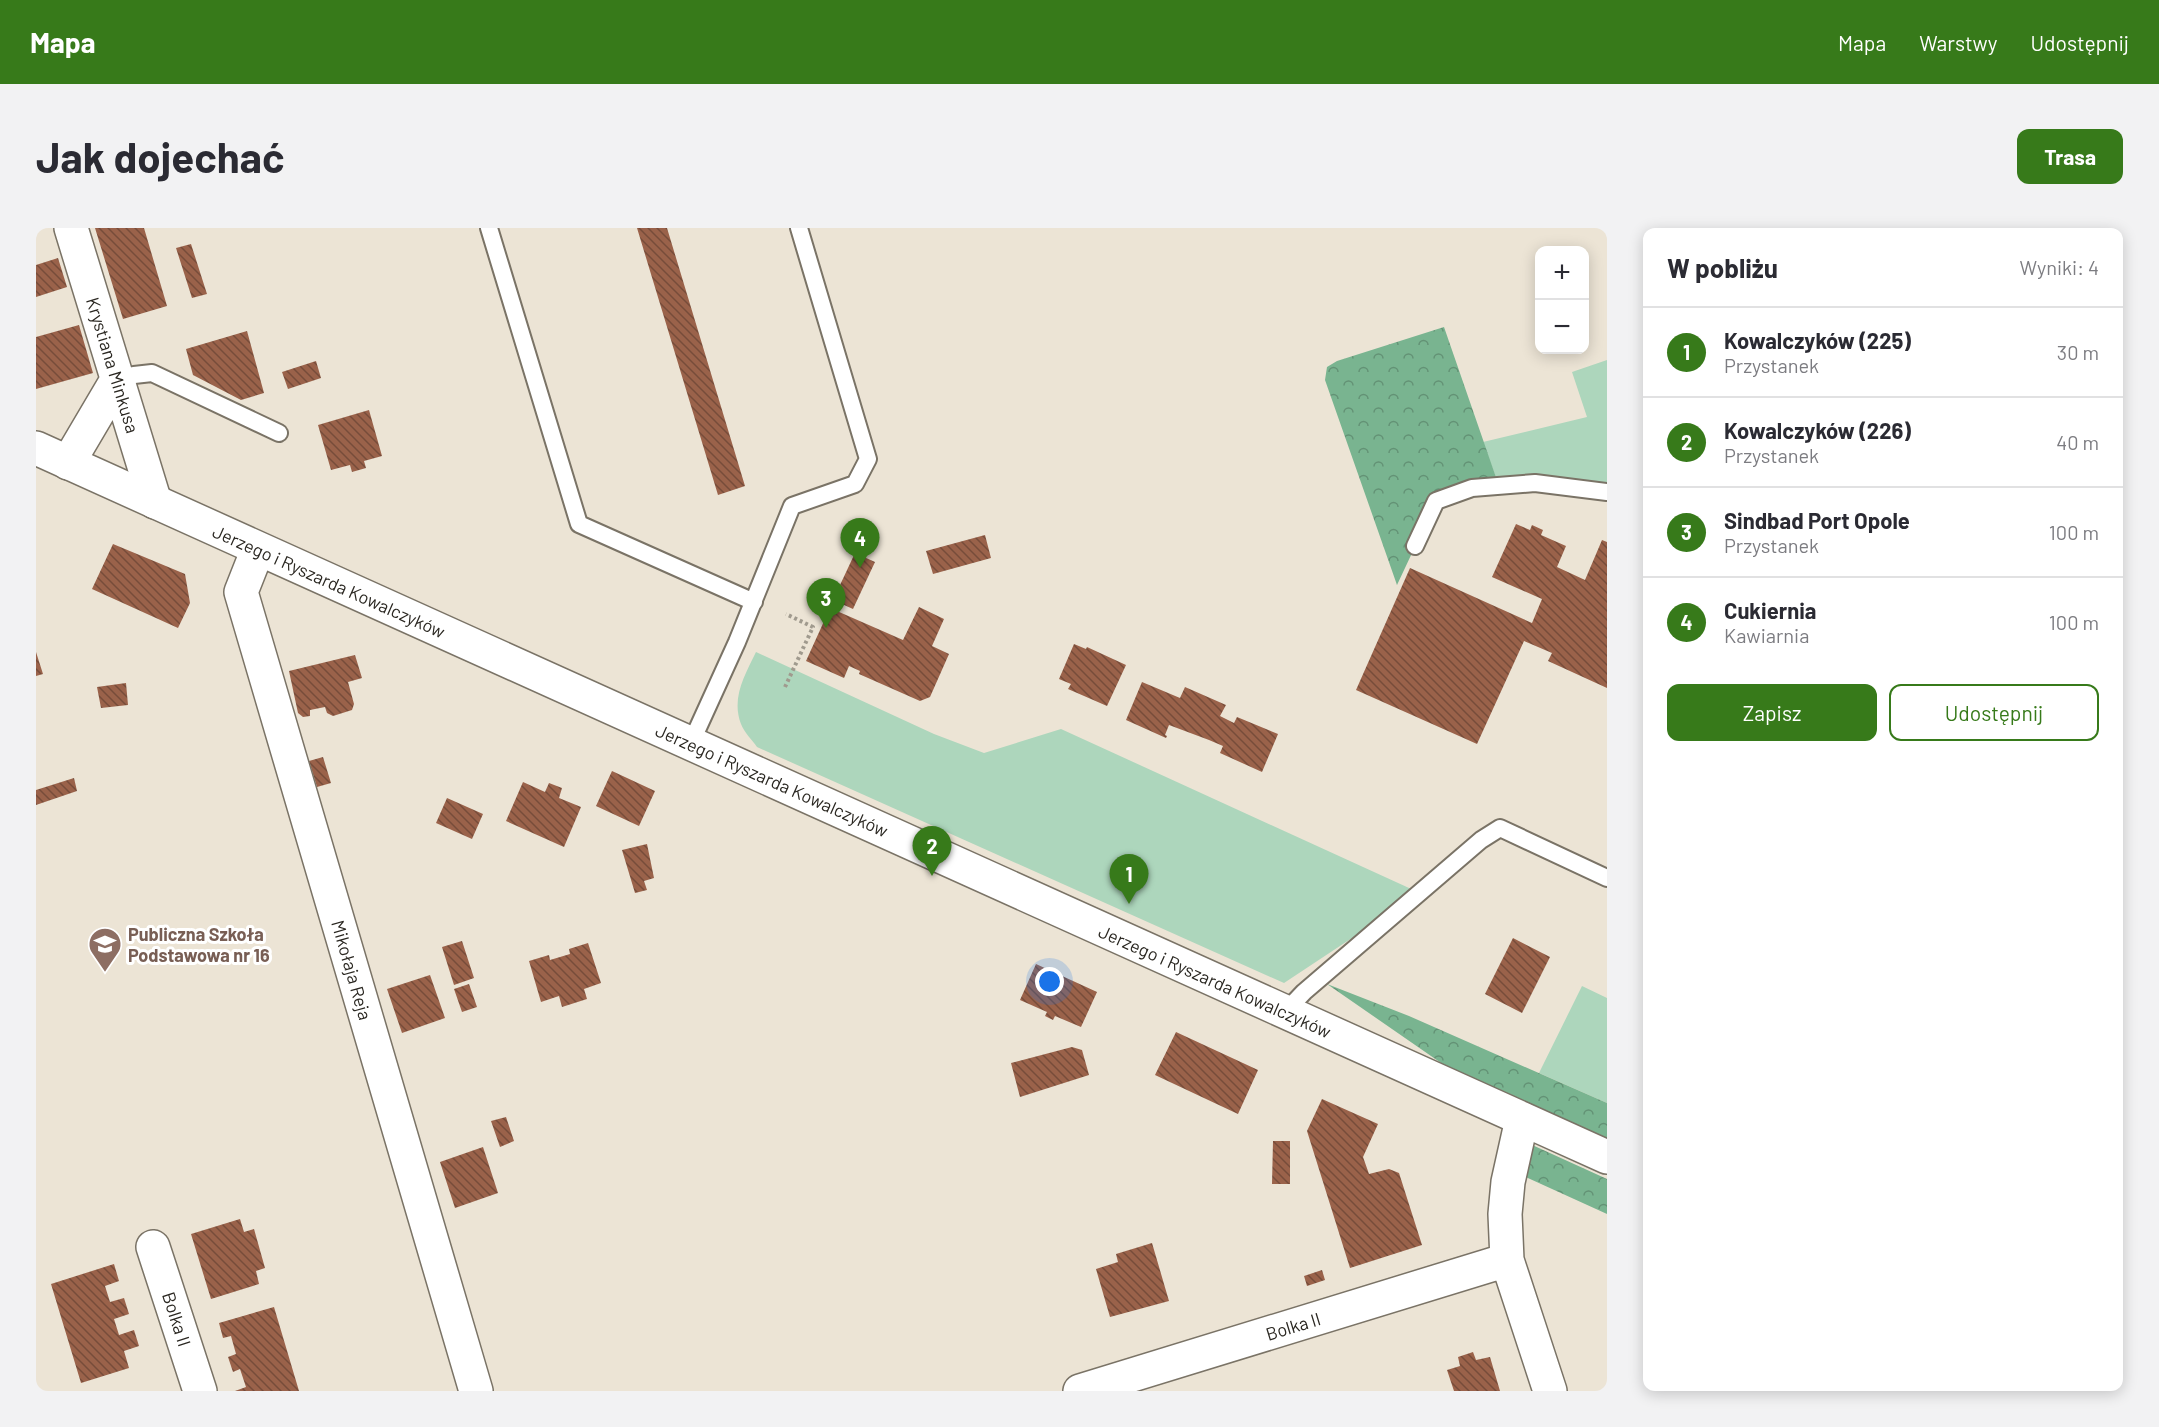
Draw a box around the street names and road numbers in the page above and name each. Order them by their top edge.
street label: Krystiana Minkusa [82,294,144,436]
street label: Jerzego i Ryszarda Kowalczyków [209,520,449,642]
street label: Jerzego i Ryszarda Kowalczyków [652,719,892,841]
street label: Mikołaja Reja [327,918,377,1022]
street label: Jerzego i Ryszarda Kowalczyków [1095,920,1335,1042]
street label: Bolka II [158,1289,196,1349]
street label: Bolka II [1263,1307,1323,1345]

